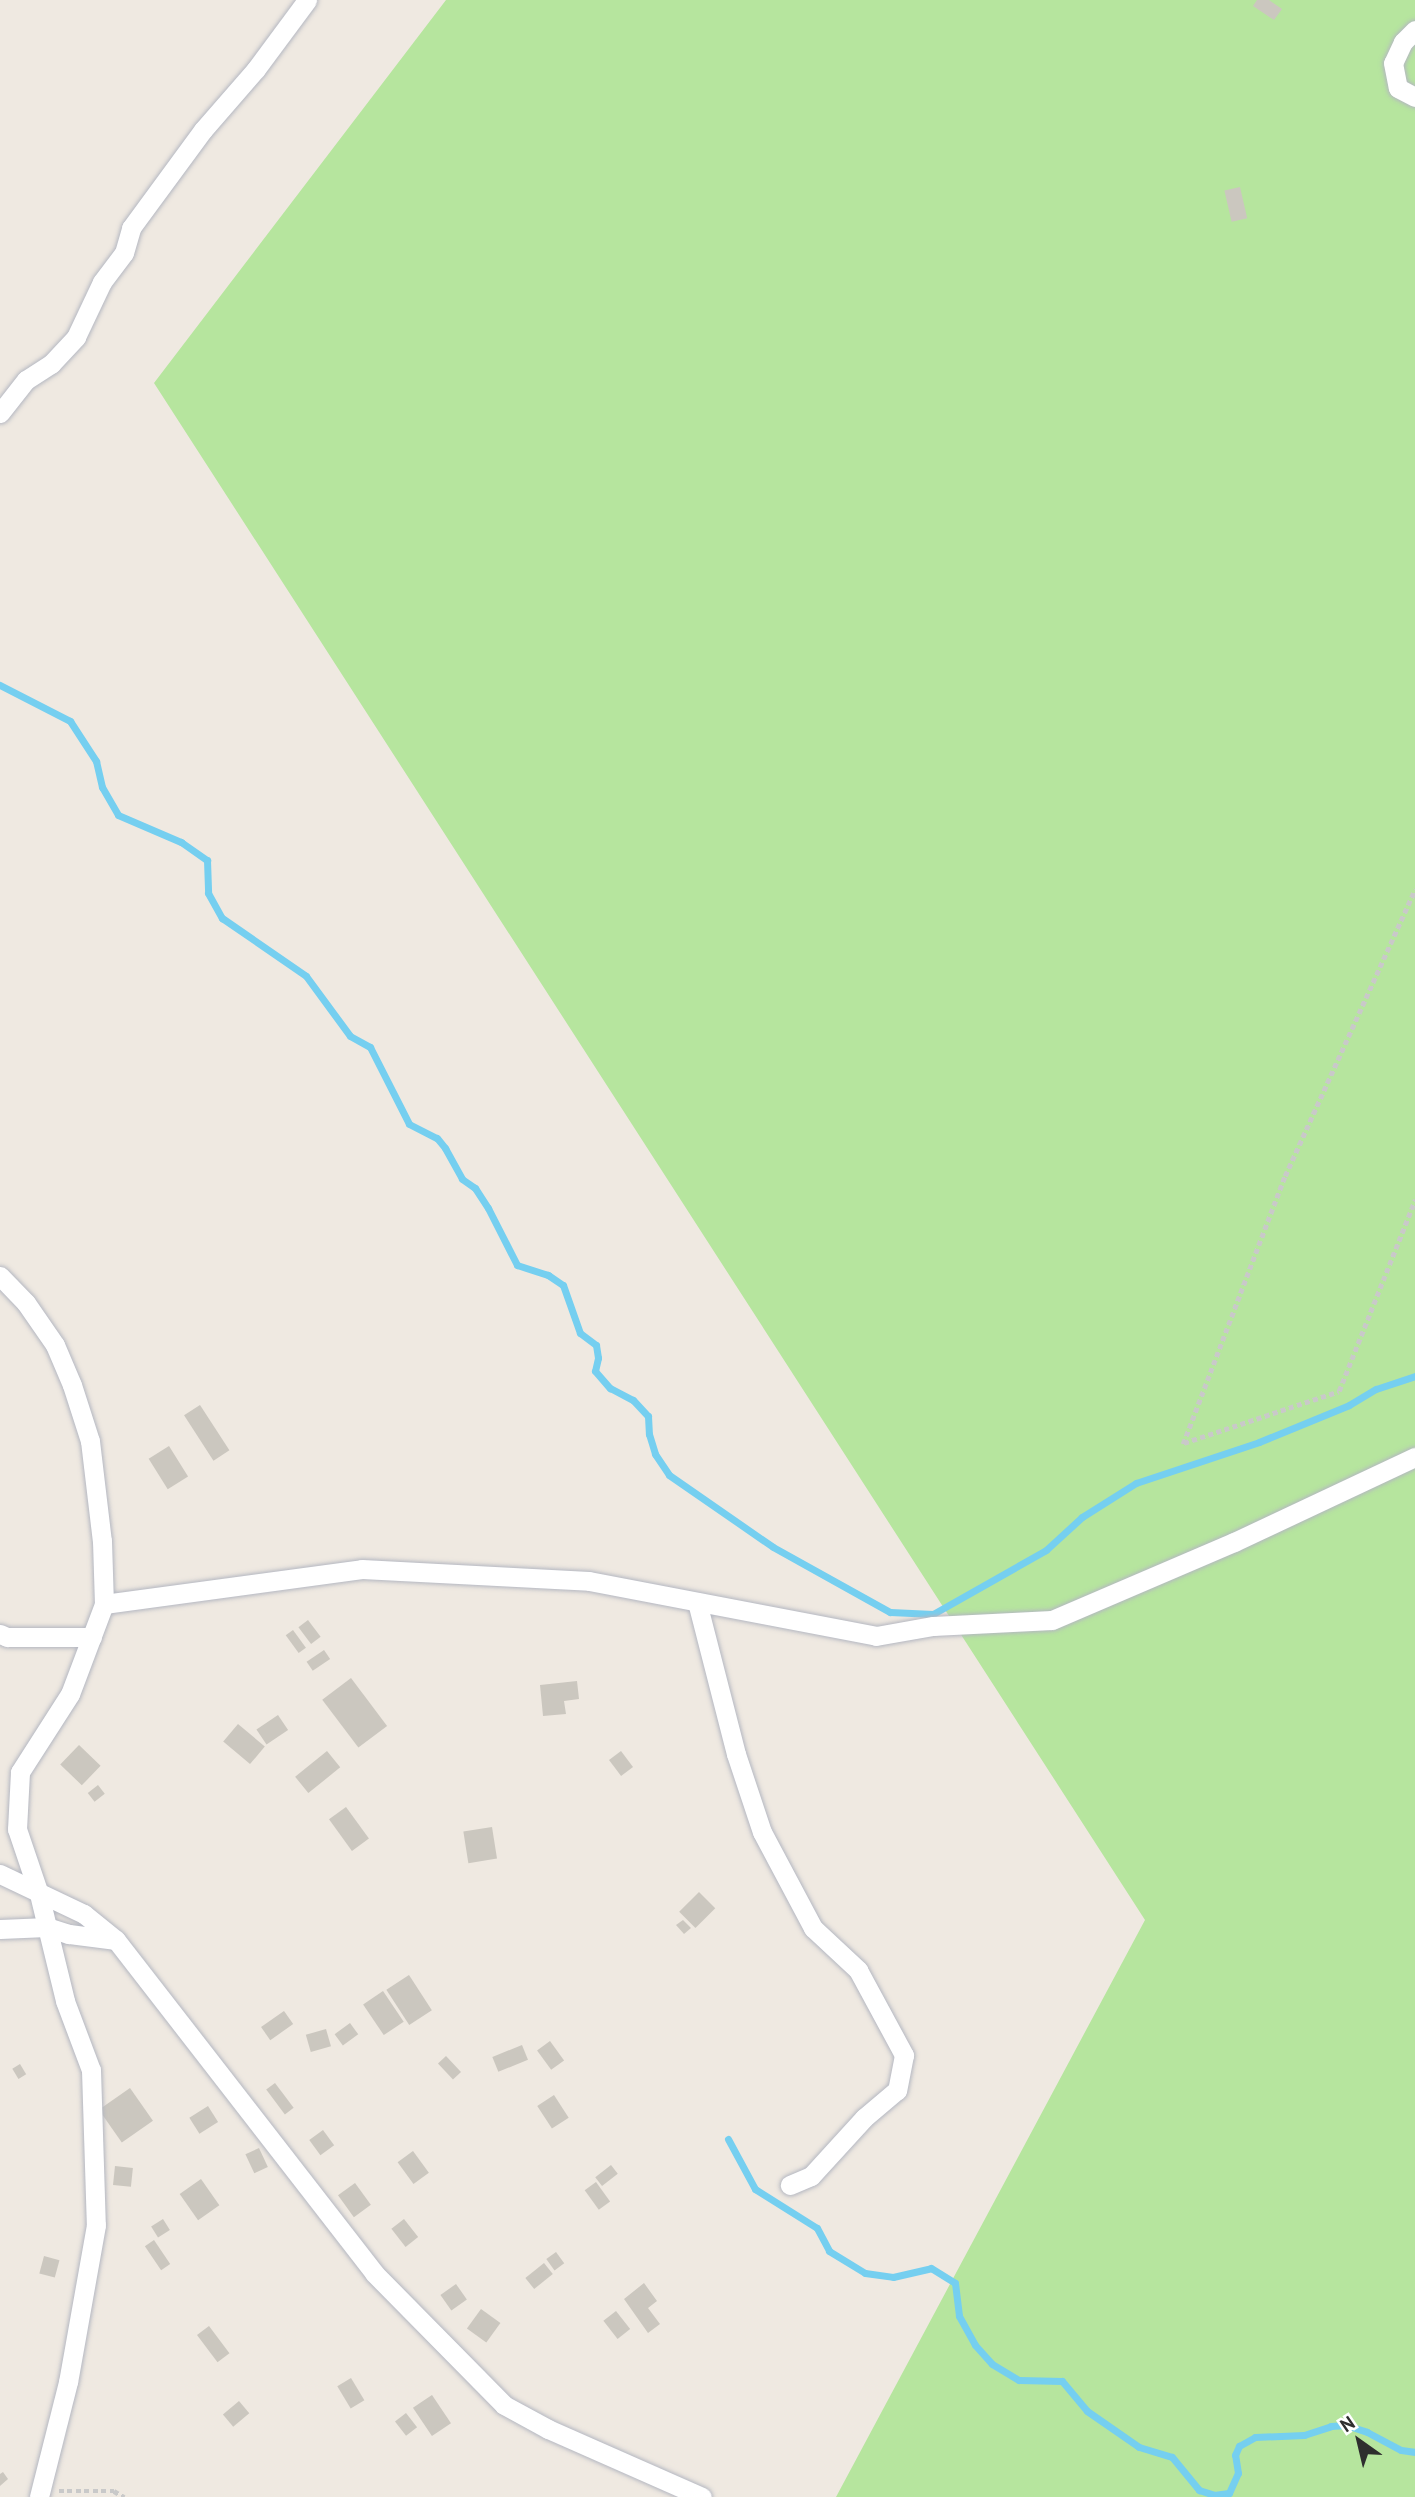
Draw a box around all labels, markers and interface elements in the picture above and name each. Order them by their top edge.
north arrow [1324,2406,1394,2476]
text: N [1335,2410,1359,2437]

